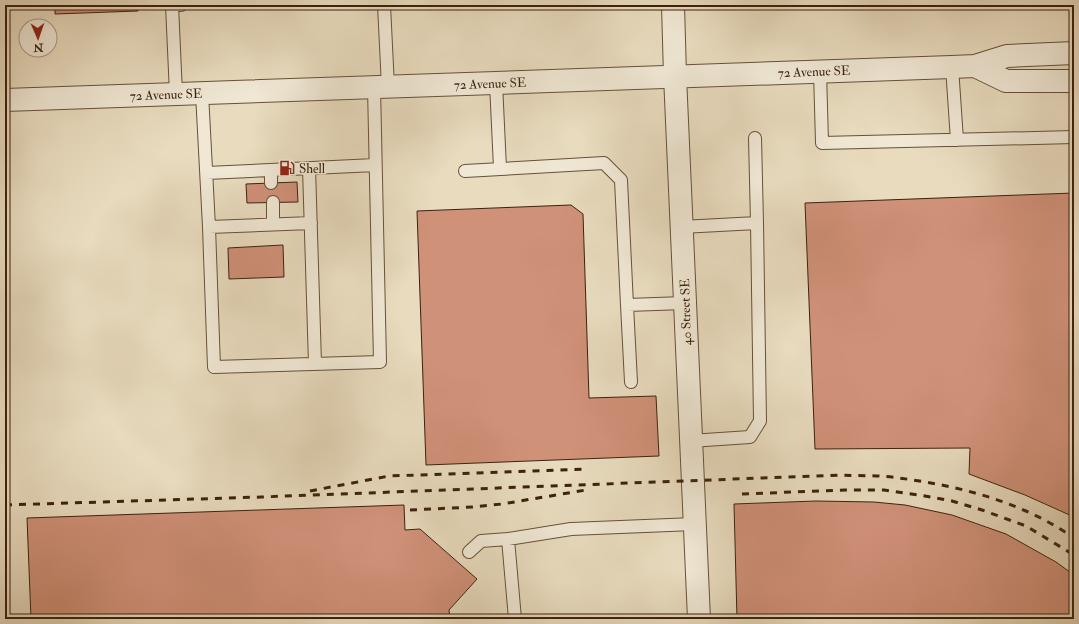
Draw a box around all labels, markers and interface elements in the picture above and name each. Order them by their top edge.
north arrow [18,18,58,58]
text: N [32,41,44,54]
street label: 72 Avenue SE [778,63,850,81]
street label: 72 Avenue SE [454,75,526,93]
street label: 72 Avenue SE [130,86,202,104]
fuel station icon: Shell [278,159,296,177]
place label: Shell [299,161,326,177]
street label: 40 Street SE [677,278,695,346]

